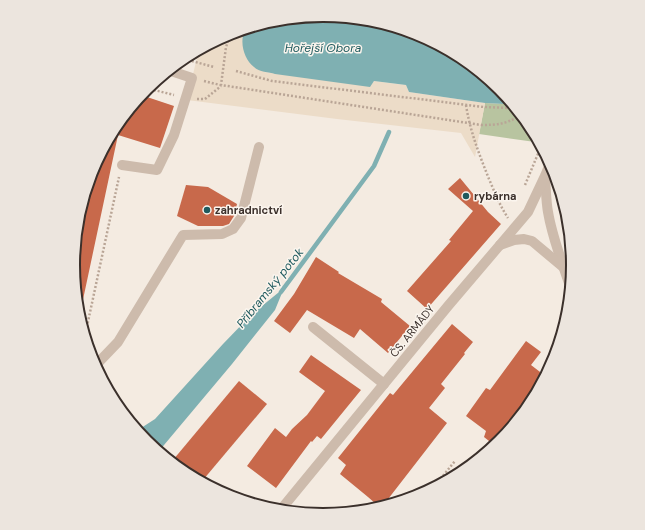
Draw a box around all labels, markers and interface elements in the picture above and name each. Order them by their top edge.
water label: Hořejší Obora [285,40,362,56]
place label: rybárna [474,189,517,203]
marker: rybárna [461,191,471,201]
place label: zahradnictví [215,203,282,217]
marker: zahradnictví [202,205,212,215]
water label: Příbramský potok [233,244,308,331]
street label: ČS. ARMÁDY [387,302,438,360]

